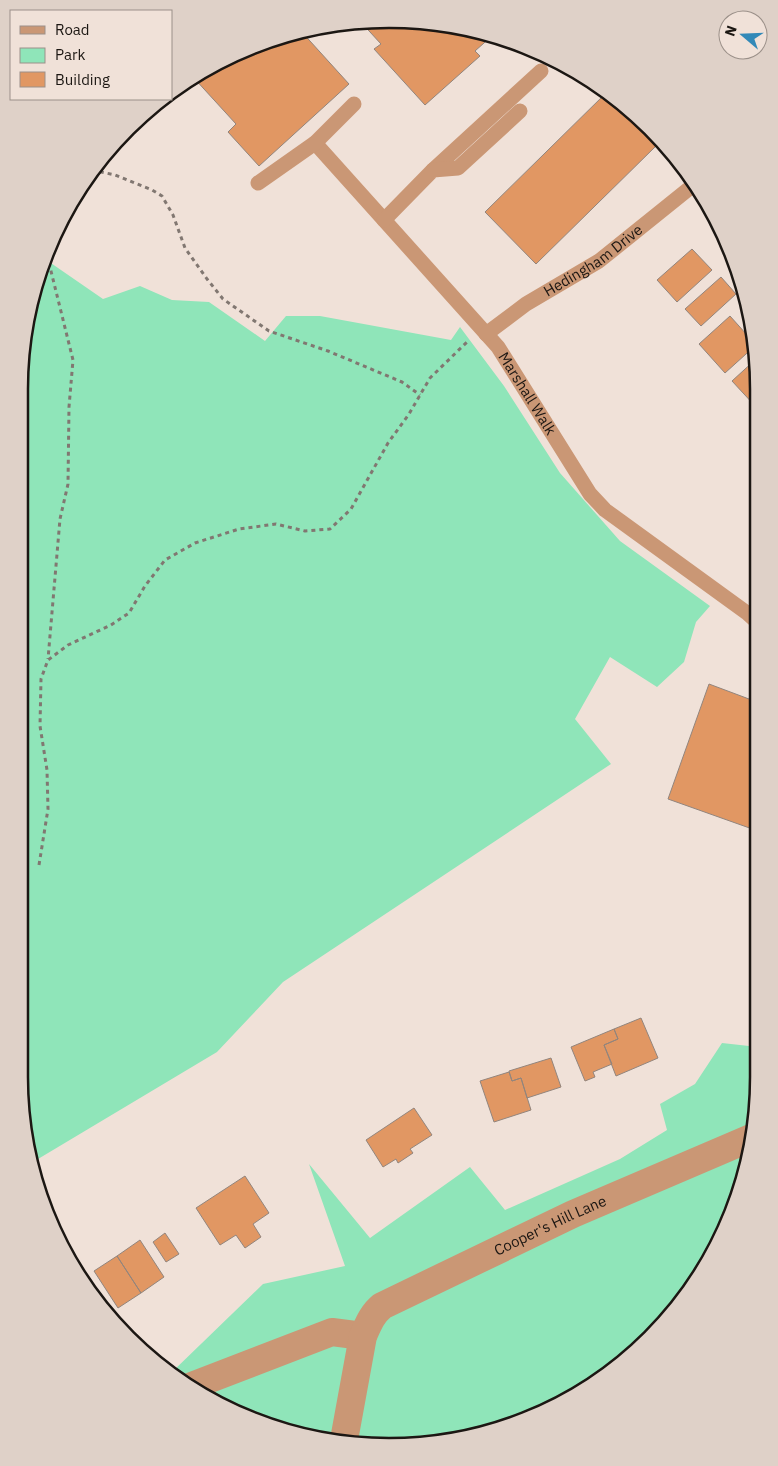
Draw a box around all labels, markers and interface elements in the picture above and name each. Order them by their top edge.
legend [10,10,172,100]
north arrow [718,10,768,60]
text: Road [55,20,90,39]
text: N [721,23,741,38]
text: Park [55,45,85,64]
text: Building [55,70,110,89]
street label: Hedingham Drive [540,220,646,301]
street label: Marshall Walk [494,348,561,438]
street label: Cooper's Hill Lane [491,1191,609,1260]

